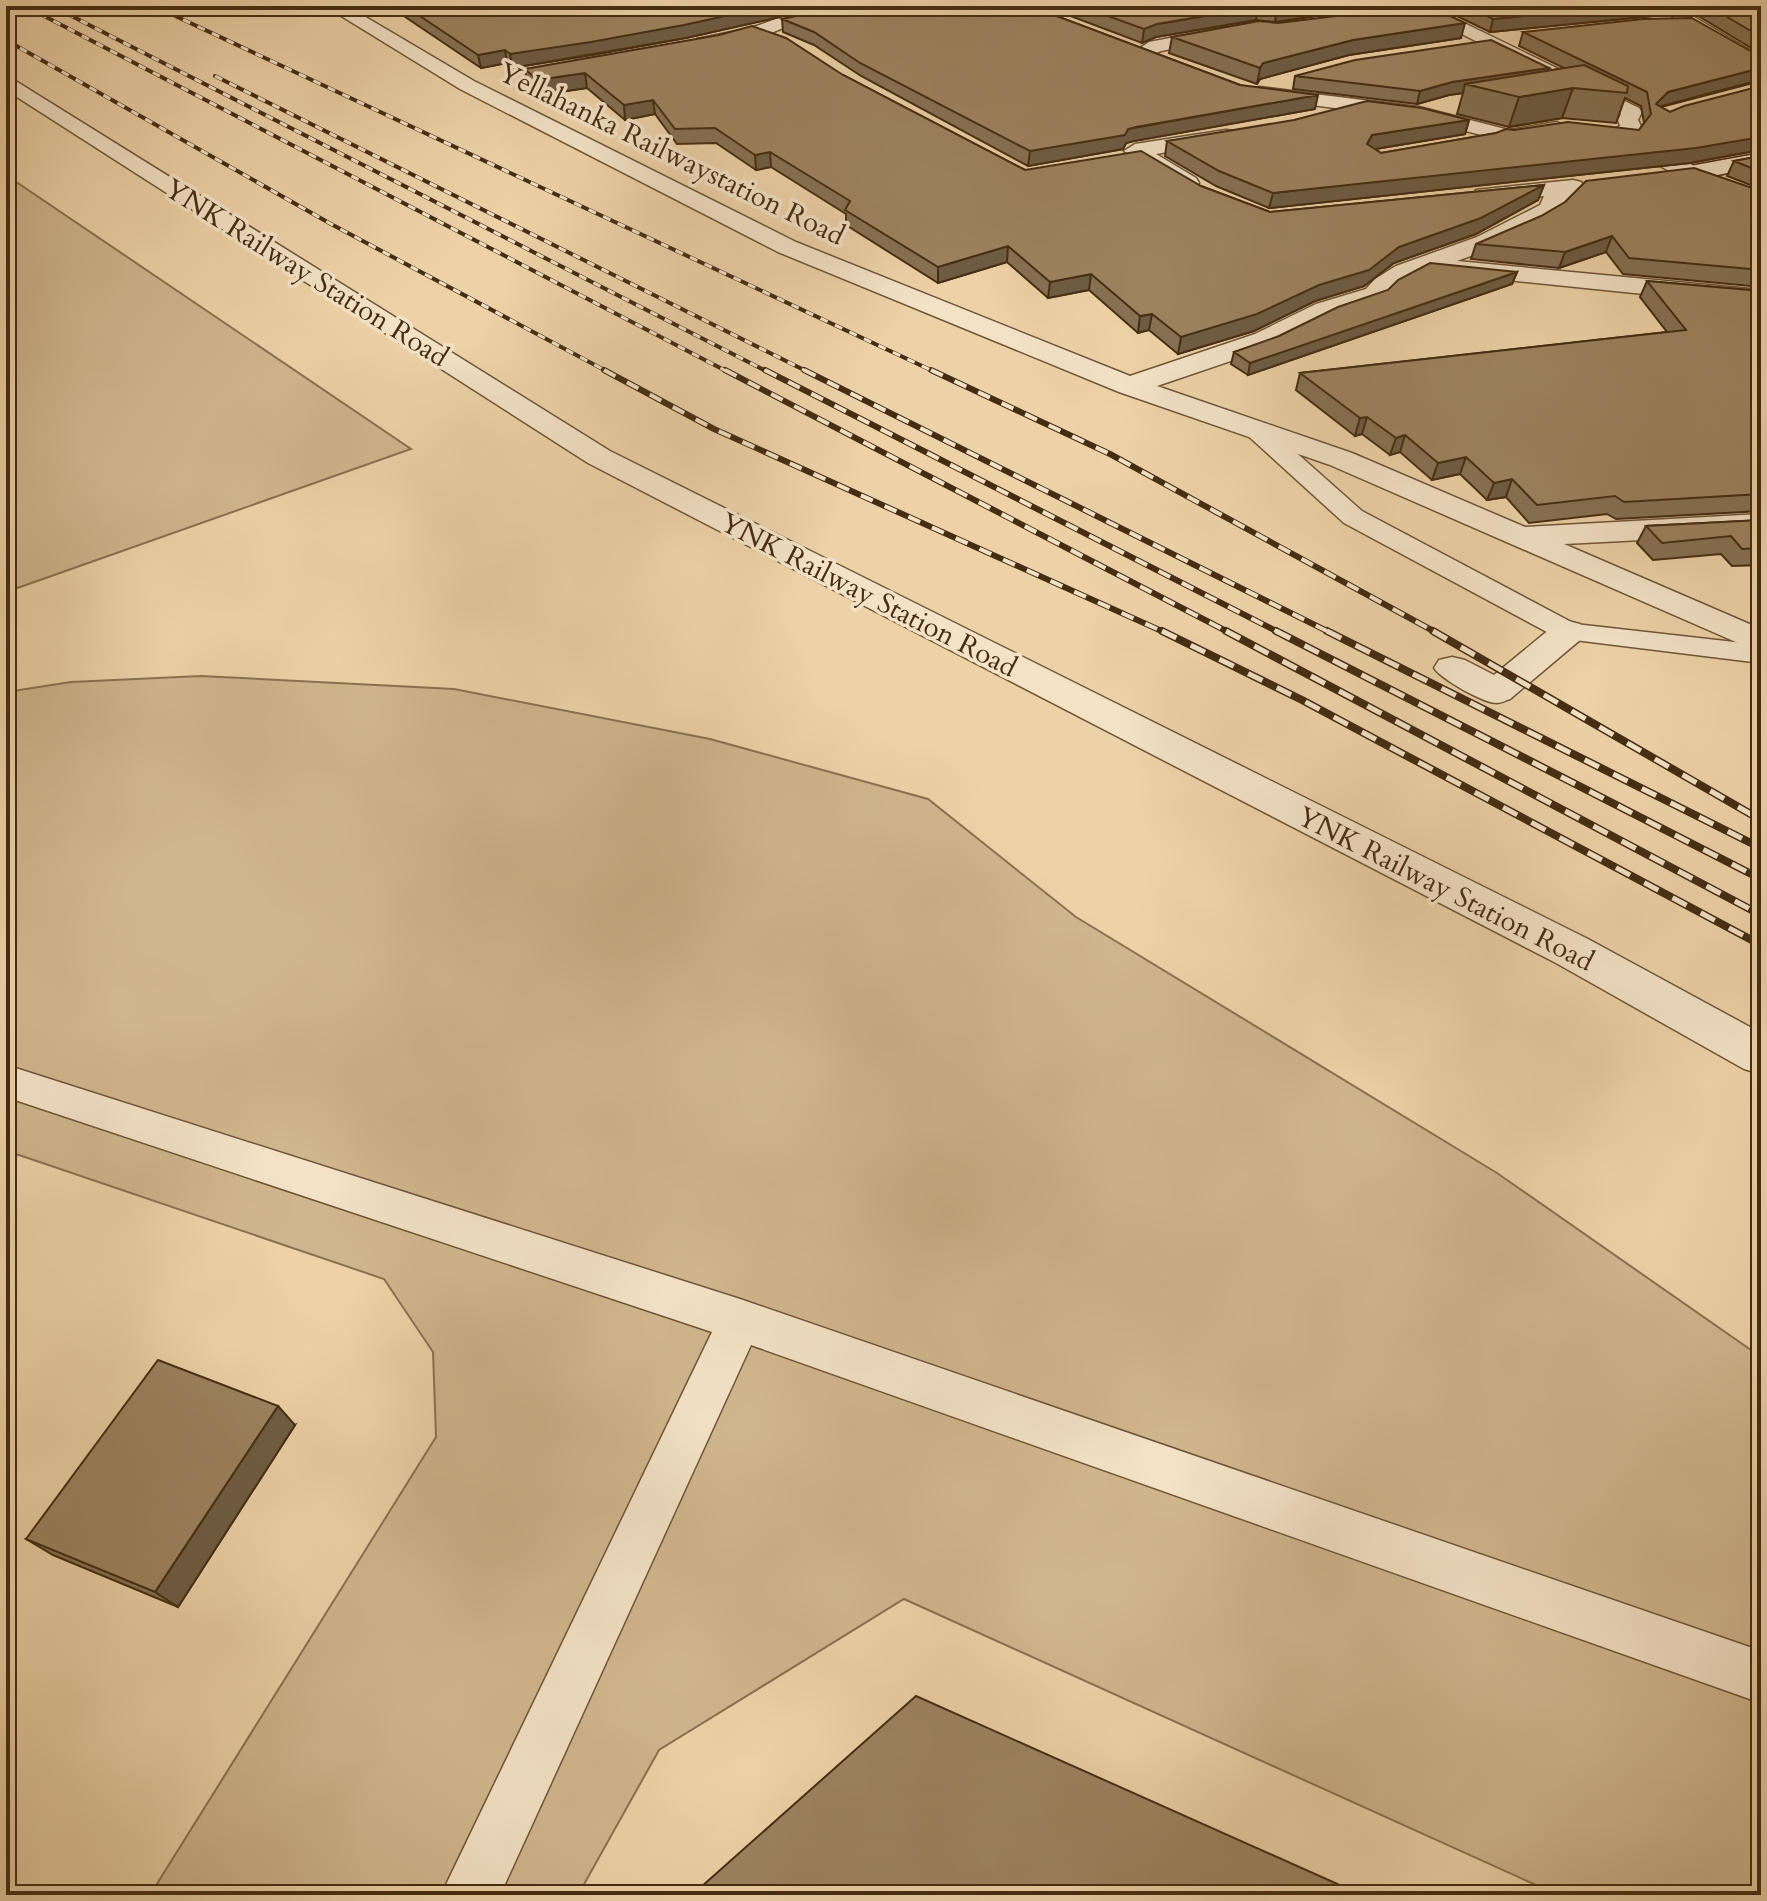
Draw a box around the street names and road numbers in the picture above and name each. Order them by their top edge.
street label: Yellahanka Railwaystation Road [492,53,851,255]
street label: YNK Railway Station Road [157,170,456,376]
street label: YNK Railway Station Road [714,503,1024,686]
street label: YNK Railway Station Road [1291,797,1601,980]

